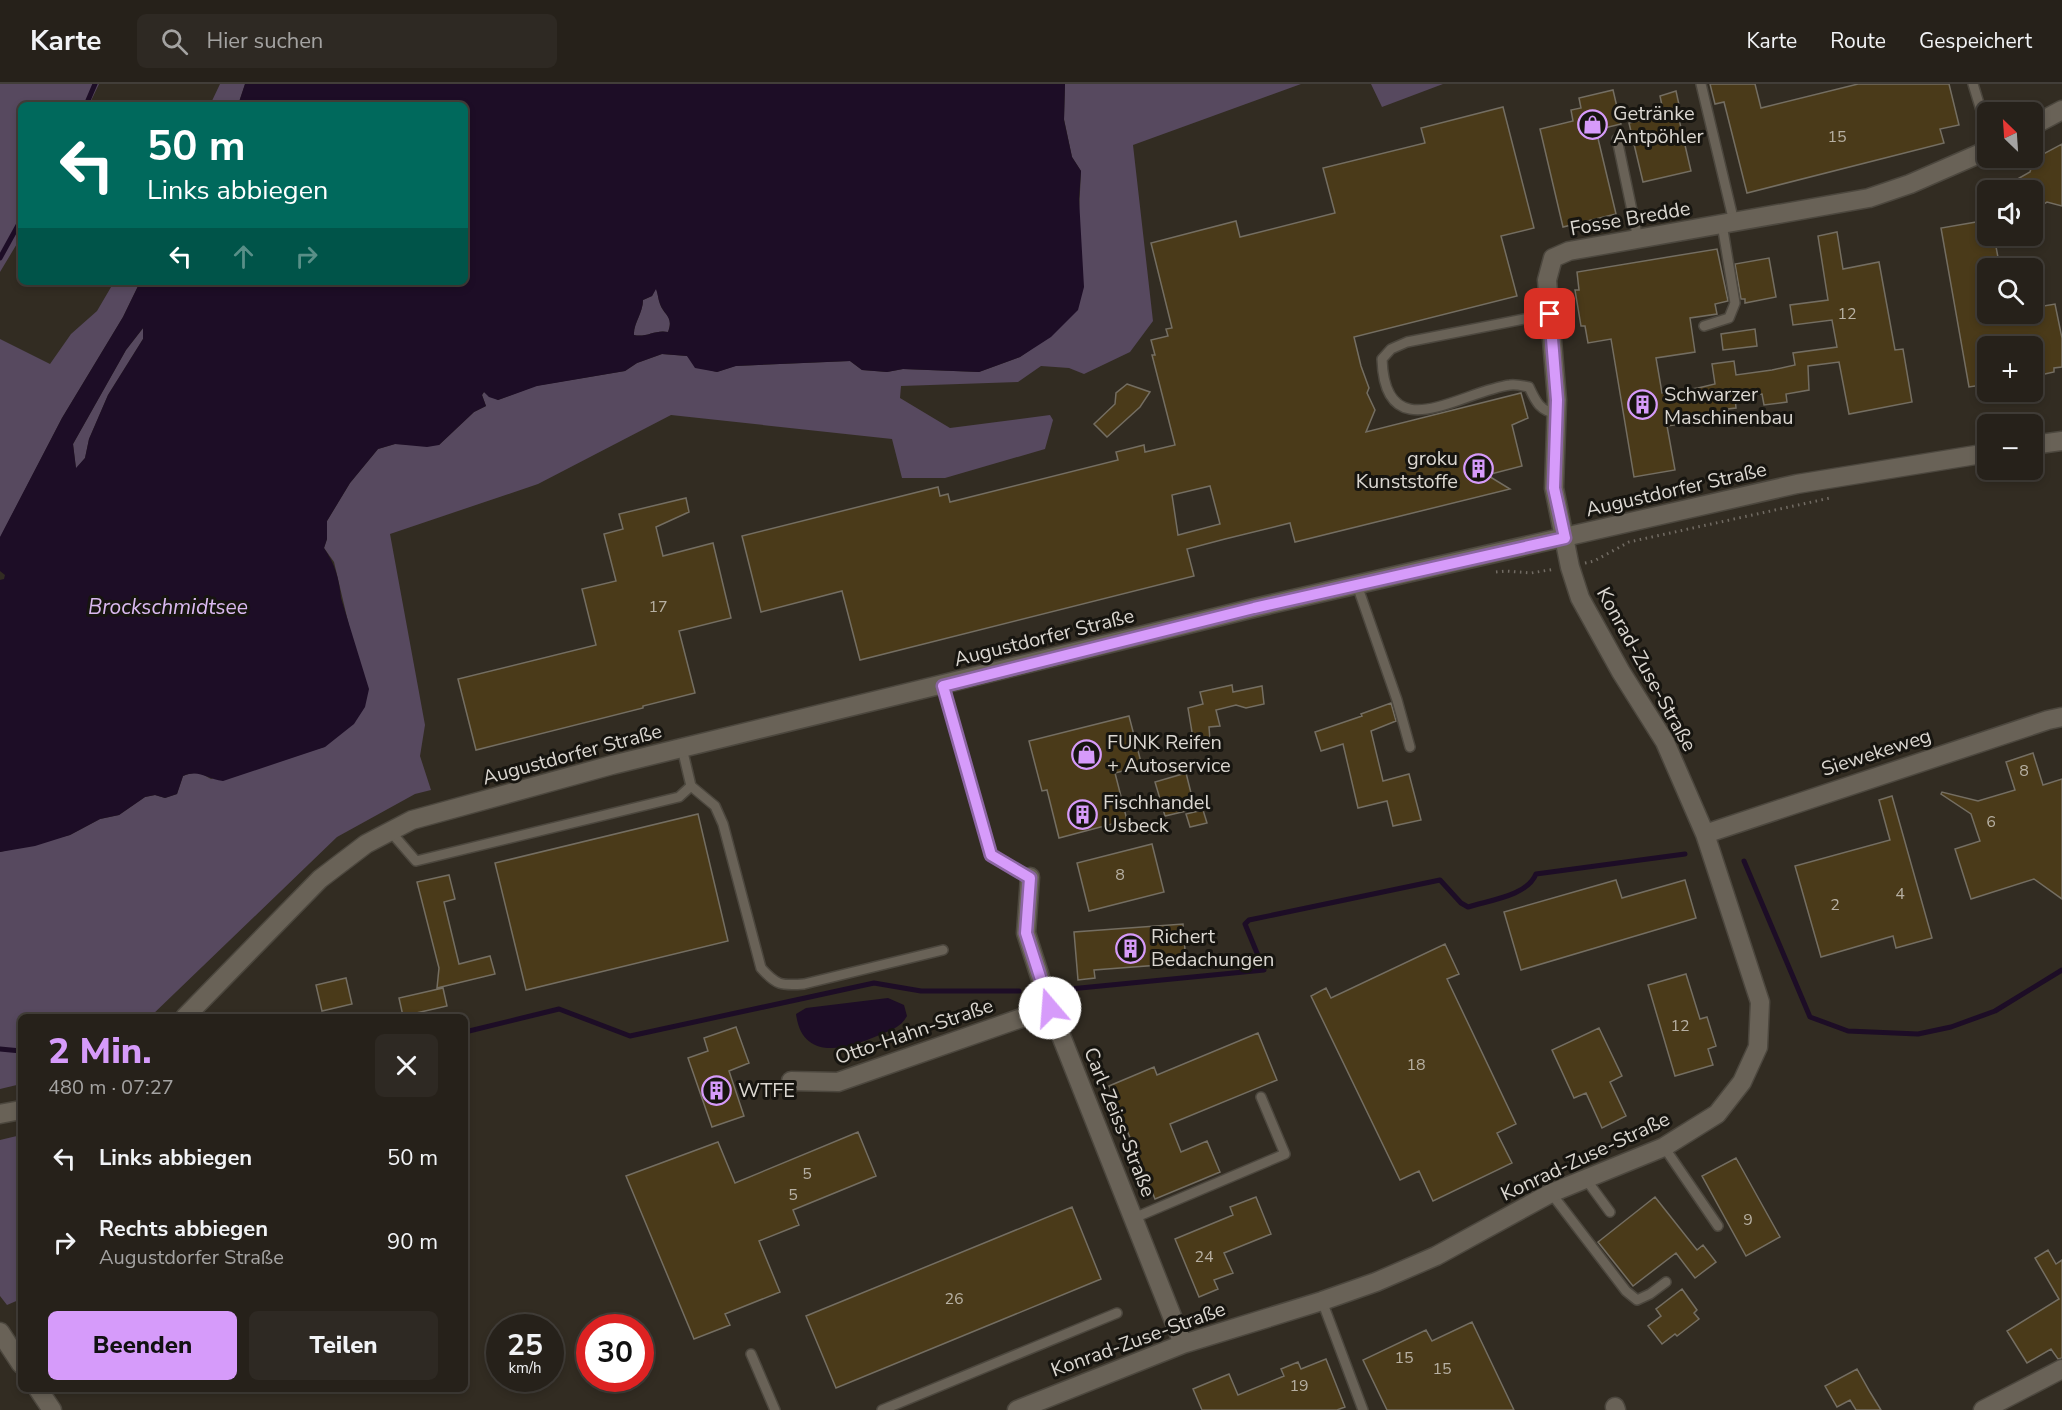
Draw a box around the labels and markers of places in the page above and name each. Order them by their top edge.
place label: Getränke Antpöhler [1613,100,1704,150]
shop icon: Getränke Antpöhler [1576,109,1608,141]
pin [1524,288,1575,339]
place label: Schwarzer Maschinenbau [1664,381,1793,431]
building icon: Schwarzer Maschinenbau [1627,389,1659,421]
place label: groku Kunststoffe [1356,445,1458,495]
building icon: groku Kunststoffe [1463,453,1495,485]
place label: FUNK Reifen + Autoservice [1107,729,1231,779]
shop icon: FUNK Reifen + Autoservice [1070,738,1102,770]
place label: Fischhandel Usbeck [1103,789,1210,839]
building icon: Fischhandel Usbeck [1066,798,1098,830]
place label: Richert Bedachungen [1151,923,1274,973]
building icon: Richert Bedachungen [1114,932,1146,964]
building icon: WTFE [701,1074,733,1106]
place label: WTFE [738,1077,795,1104]

